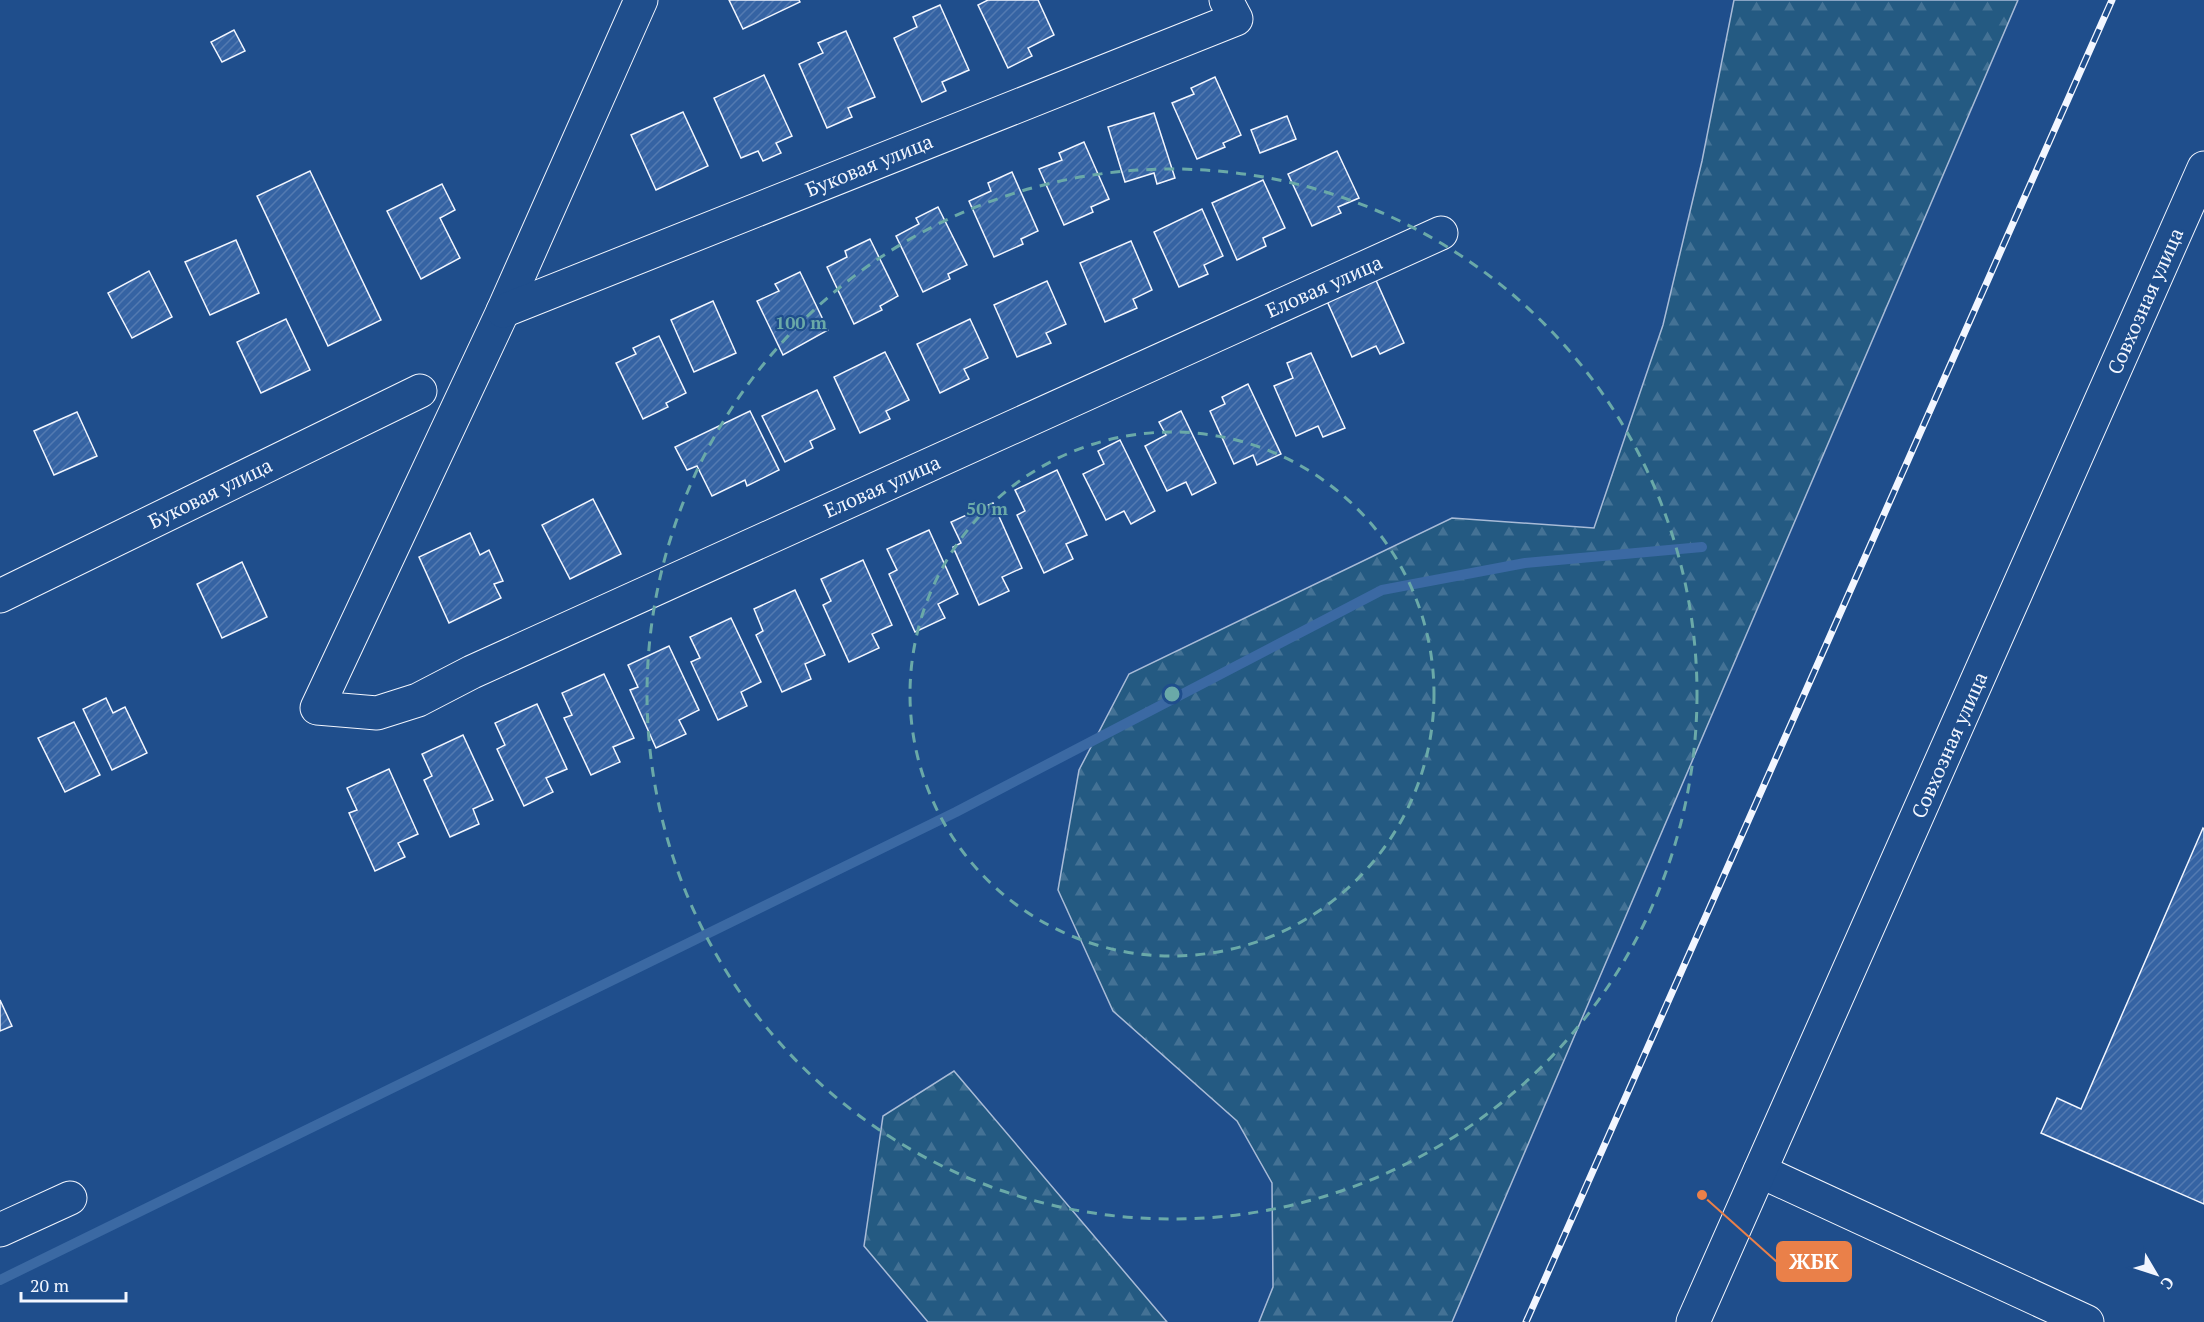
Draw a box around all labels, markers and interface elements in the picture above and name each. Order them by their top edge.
street label: Буковая улица [801,127,937,203]
street label: Совхозная улица [2101,224,2189,378]
street label: Еловая улица [1261,248,1387,324]
text: 100 m [775,310,827,334]
street label: Еловая улица [819,448,945,524]
street label: Буковая улица [143,451,277,535]
text: 50 m [966,496,1008,520]
street label: Совхозная улица [1905,668,1993,822]
centre of rings [1162,684,1182,704]
callout: ЖБК [1777,1242,1851,1281]
north arrow [2126,1244,2186,1304]
text: ЖБК [1789,1247,1839,1275]
scale bar [21,1265,126,1303]
text: С [2156,1272,2179,1294]
text: 20 m [30,1273,70,1297]

